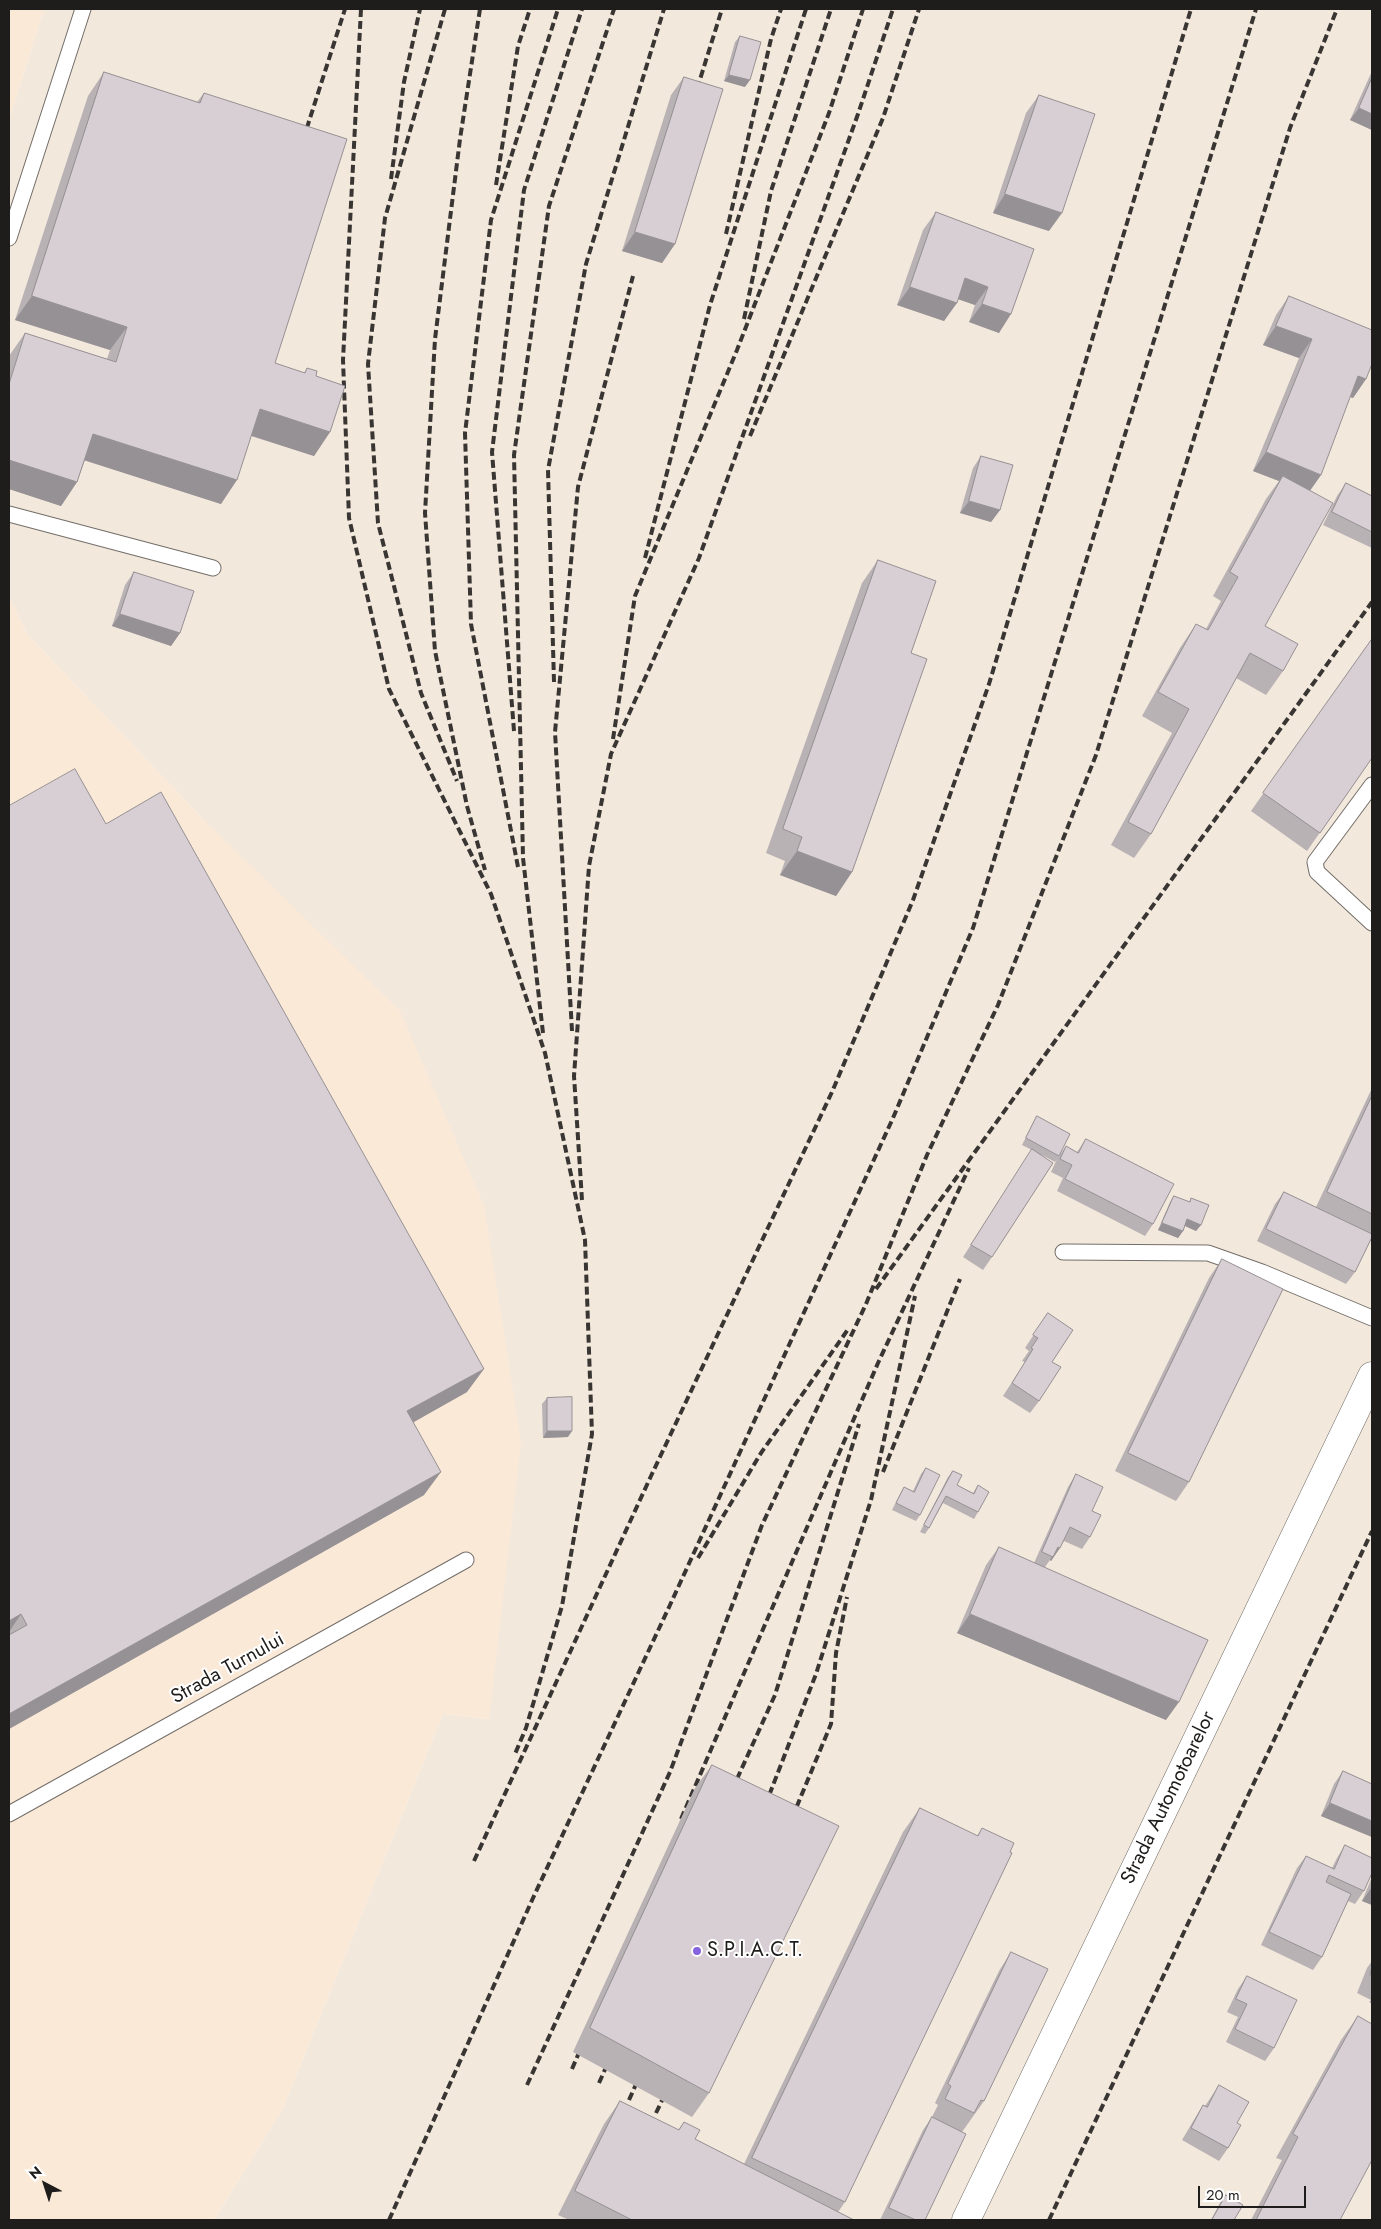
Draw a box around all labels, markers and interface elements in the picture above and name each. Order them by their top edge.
street label: Strada Turnului [167,1628,289,1710]
street label: Strada Automotoarelor [1117,1708,1221,1888]
place label: S.P.I.A.C.T. [707,1939,803,1963]
marker: S.P.I.A.C.T. [691,1945,703,1957]
north arrow [20,2159,70,2209]
text: N [25,2161,46,2184]
scale bar [1201,2176,1308,2208]
text: 20 m [1206,2184,1240,2206]

